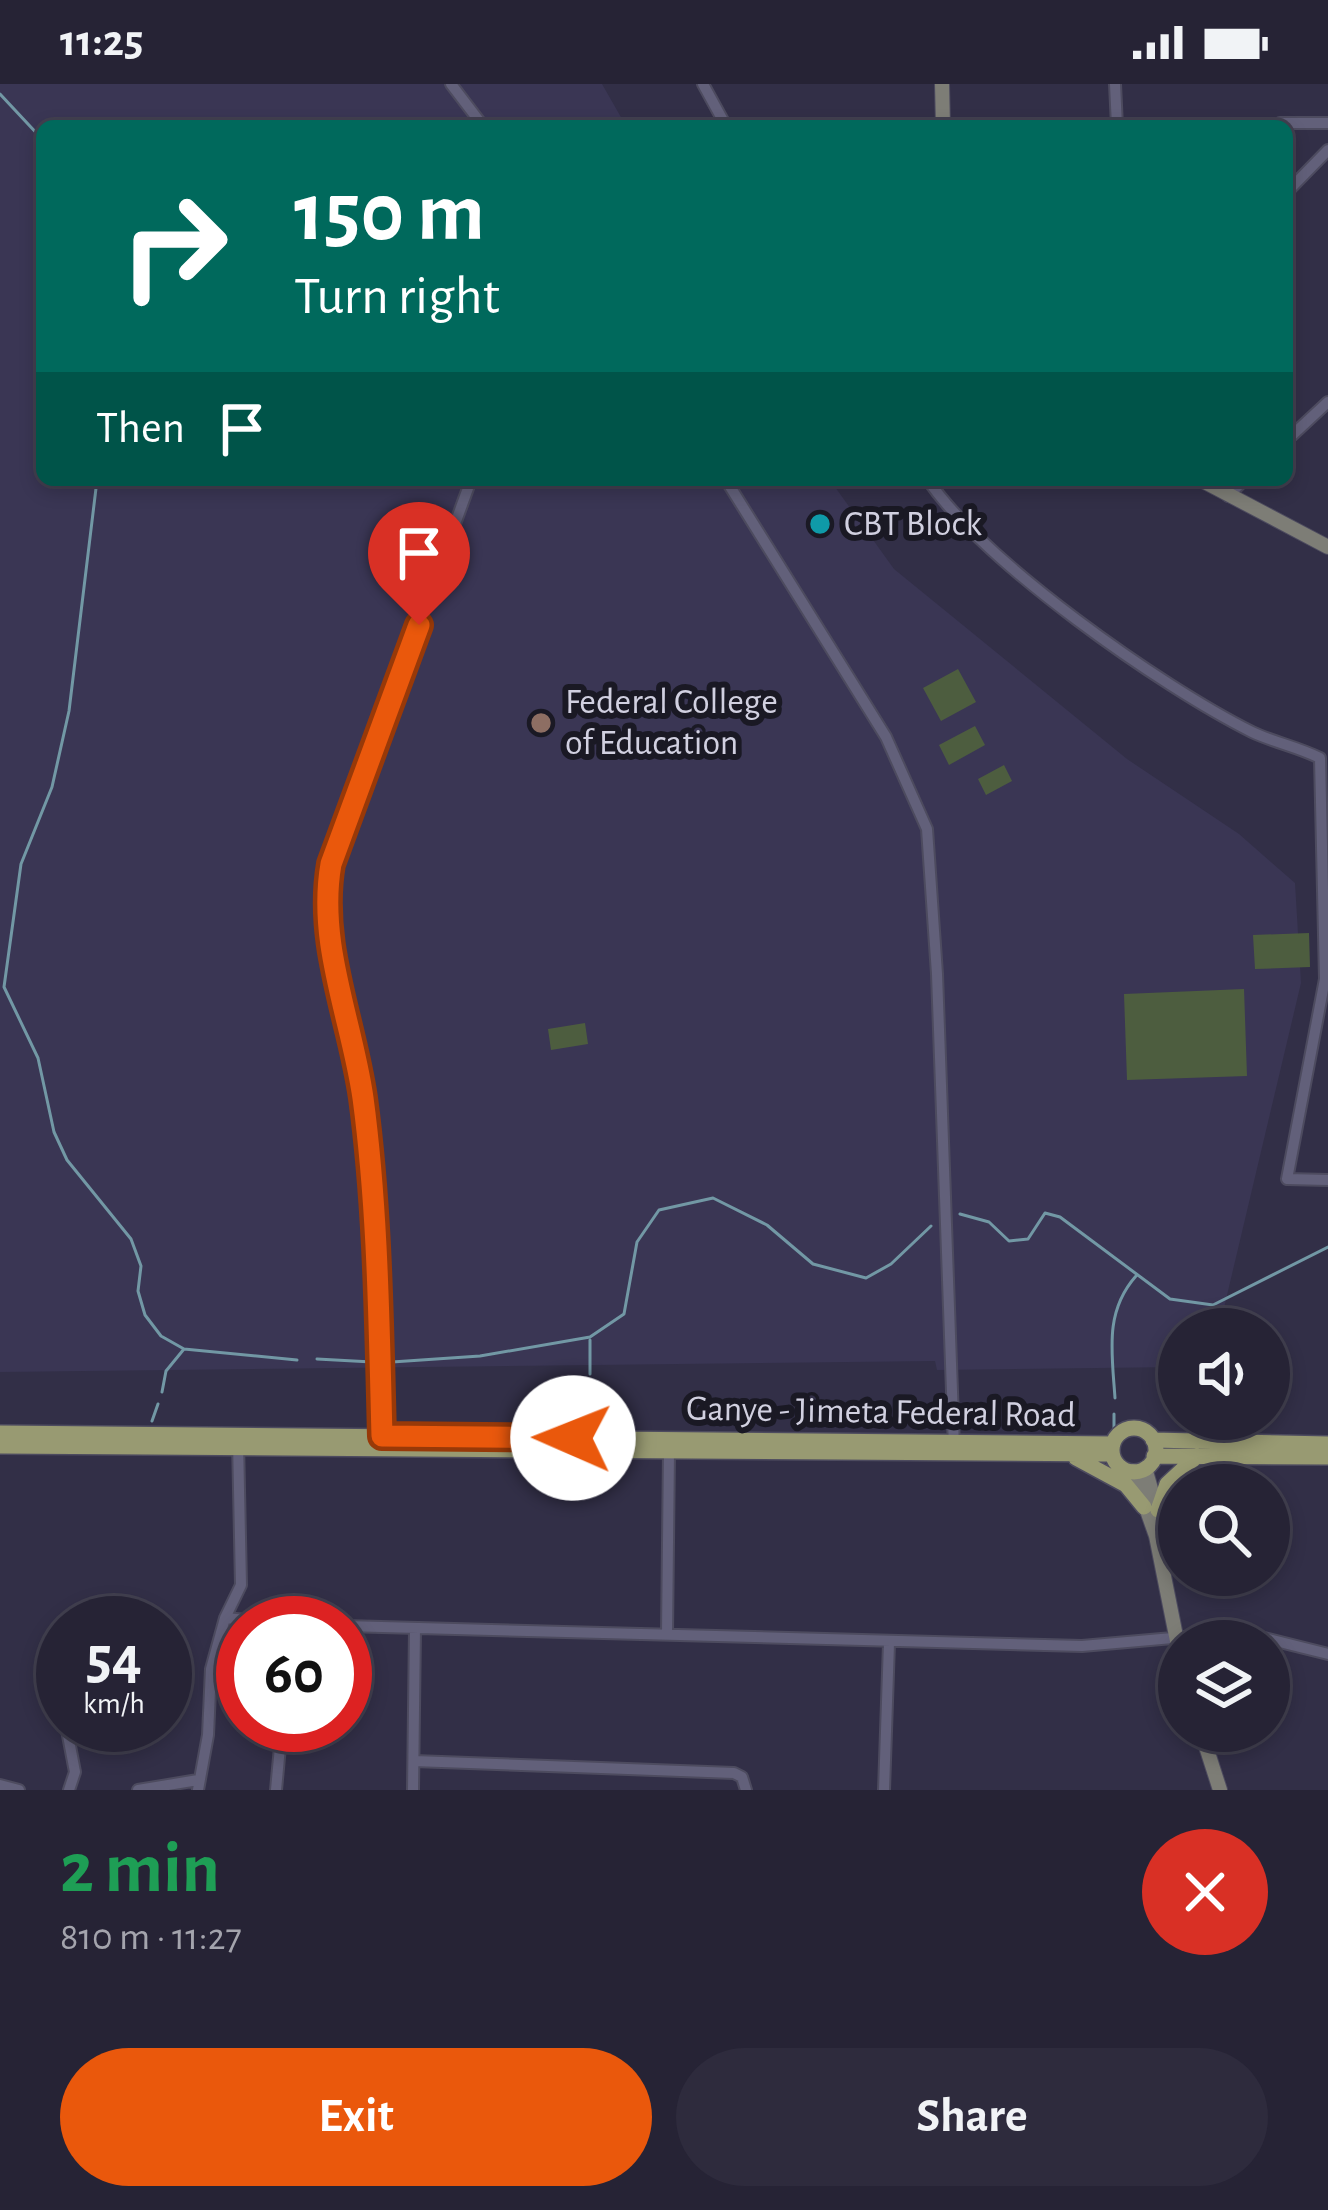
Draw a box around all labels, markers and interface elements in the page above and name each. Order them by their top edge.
text: 11:25 [60,19,143,64]
icon: right [96,168,252,324]
text: 150 m [294,172,485,256]
text: Turn right [294,270,500,324]
icon: arrive [209,396,275,462]
text: Then [96,406,185,451]
pin [368,502,470,625]
place label: CBT Block [844,506,982,542]
marker: CBT Block [807,511,833,537]
icon: arrive [386,520,452,586]
place label: Federal College of Education [565,684,778,761]
marker: Federal College of Education [528,710,554,736]
map controls [1158,1308,1290,1752]
button: sound [1158,1308,1290,1440]
position arrow [510,1375,636,1501]
street label: Ganye - Jimeta Federal Road [686,1391,1076,1433]
button: search [1158,1464,1290,1596]
speed limit sign: 60 [216,1596,372,1752]
button: layers [1158,1620,1290,1752]
text: 54 [86,1629,142,1689]
text: km/h [83,1689,145,1719]
button: close [1142,1829,1268,1955]
text: 2 min [60,1833,220,1905]
text: 810 m · 11:27 [60,1918,242,1957]
button: Exit [60,2048,652,2186]
button: Share [676,2048,1268,2186]

